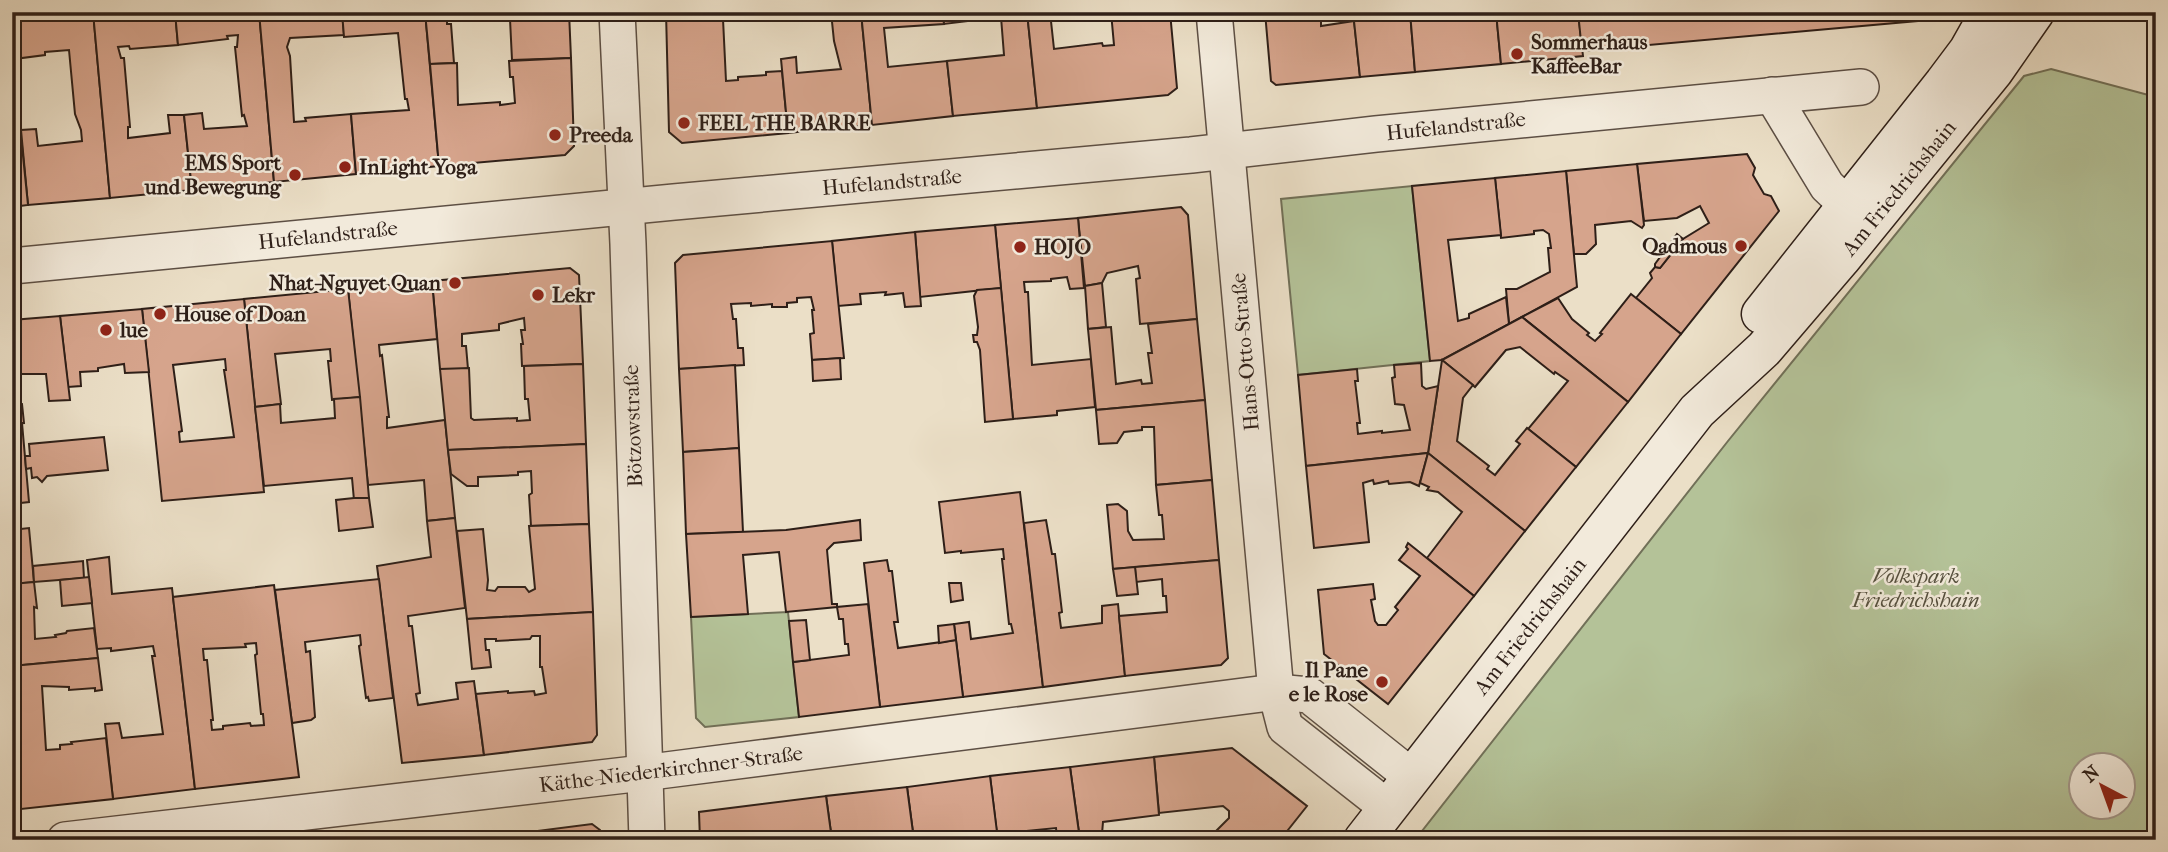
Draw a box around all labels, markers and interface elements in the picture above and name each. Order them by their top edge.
place label: Sommerhaus KaffeeBar [1531,30,1648,78]
marker: Sommerhaus KaffeeBar [1509,46,1525,62]
street label: Hufelandstraße [1385,107,1527,145]
place label: FEEL THE BARRE [697,111,871,135]
marker: FEEL THE BARRE [676,115,692,131]
street label: Am Friedrichshain [1836,115,1961,261]
place label: Preeda [569,123,634,147]
marker: Preeda [547,127,563,143]
place label: EMS Sport und Bewegung [144,151,282,199]
place label: InLight Yoga [359,155,478,179]
marker: InLight Yoga [337,159,353,175]
street label: Hufelandstraße [821,164,963,200]
marker: EMS Sport und Bewegung [287,167,303,183]
street label: Hufelandstraße [257,216,399,254]
place label: Qadmous [1642,234,1727,258]
place label: HOJO [1034,235,1091,259]
marker: Qadmous [1733,238,1749,254]
marker: HOJO [1012,239,1028,255]
place label: Nhat-Nguyet Quan [269,271,442,295]
street label: Hans-Otto-Straße [1226,272,1264,432]
marker: Nhat-Nguyet Quan [447,275,463,291]
place label: Lekr [552,283,596,307]
marker: Lekr [530,287,546,303]
place label: House of Doan [174,302,307,326]
marker: House of Doan [152,306,168,322]
place label: lue [119,318,148,342]
marker: lue [98,322,114,338]
street label: Bötzowstraße [619,364,647,488]
street label: Am Friedrichshain [1468,553,1591,700]
park label: Volkspark Friedrichshain [1852,564,1980,612]
place label: Il Pane e le Rose [1289,658,1369,706]
marker: Il Pane e le Rose [1374,674,1390,690]
street label: Käthe-Niederkirchner-Straße [538,741,804,797]
north arrow [2066,750,2136,820]
text: N [2079,761,2105,787]

